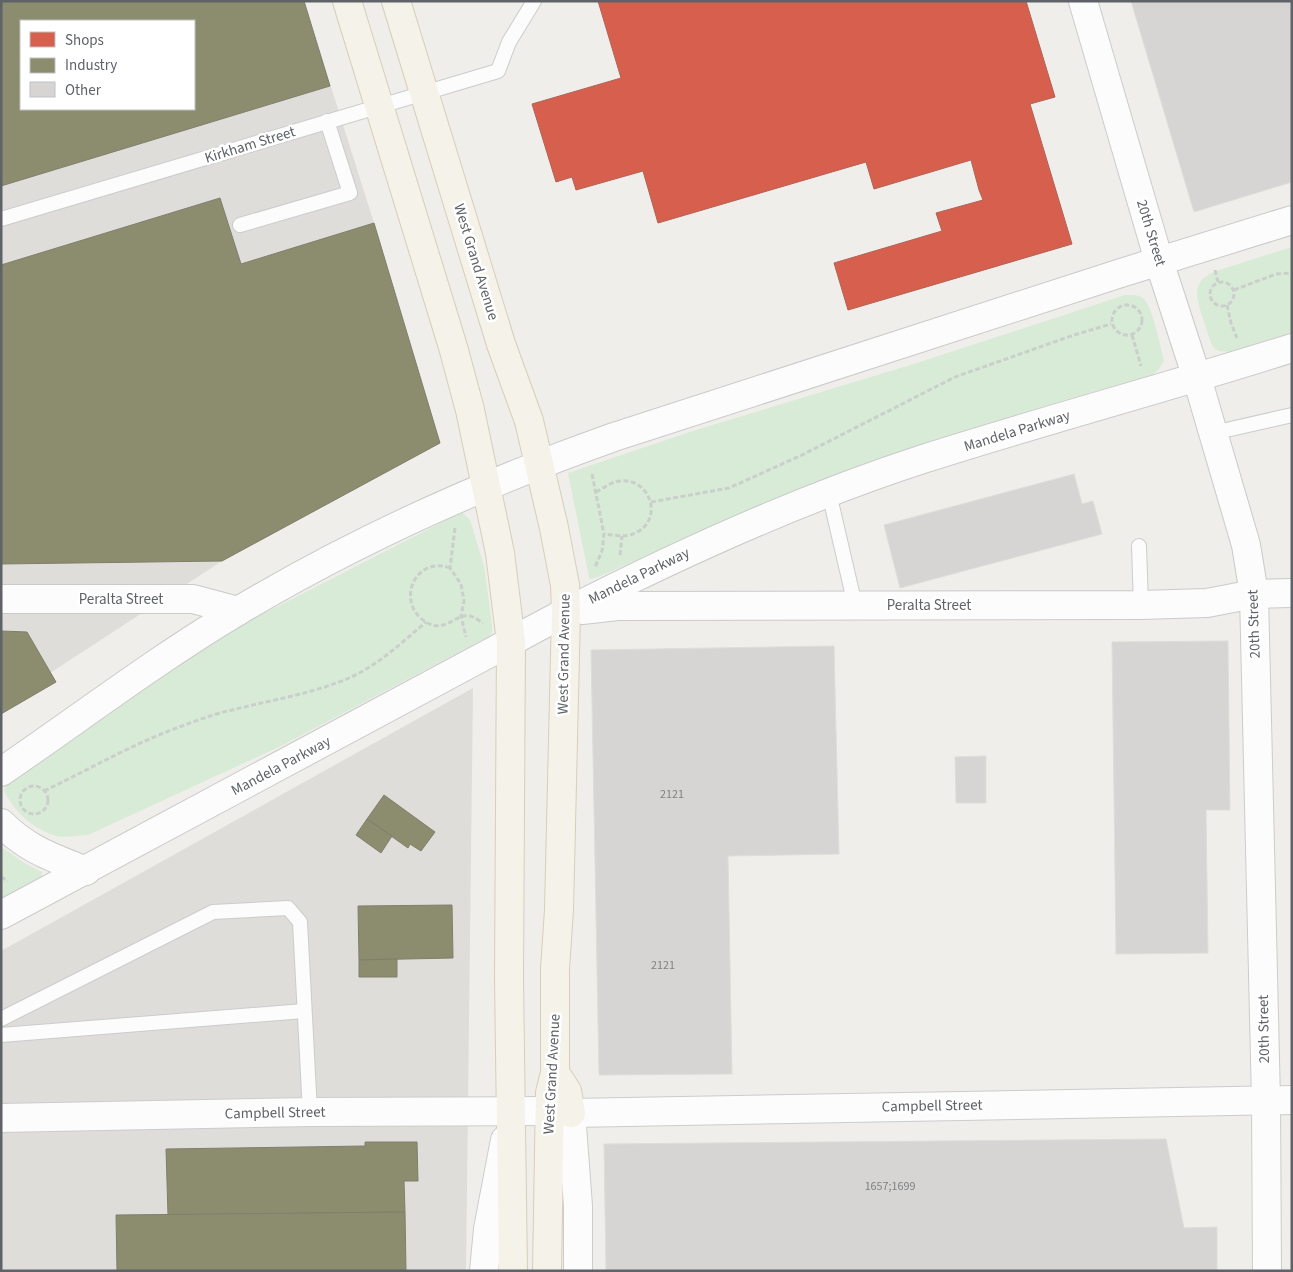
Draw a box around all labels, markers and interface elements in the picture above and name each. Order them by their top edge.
legend [20,20,195,110]
text: Shops [65,30,104,51]
text: Industry [65,55,117,76]
text: Other [65,80,102,101]
street label: Kirkham Street [202,121,298,169]
street label: 20th Street [1131,197,1171,269]
street label: West Grand Avenue [448,201,504,323]
street label: Mandela Parkway [961,405,1073,457]
street label: Mandela Parkway [585,542,693,610]
street label: Peralta Street [79,589,163,610]
street label: 20th Street [1242,589,1266,659]
street label: West Grand Avenue [552,593,576,715]
street label: Peralta Street [887,595,971,616]
street label: Mandela Parkway [227,731,335,801]
house number: 2121 [660,786,684,803]
house number: 2121 [651,957,675,974]
street label: 20th Street [1253,994,1275,1064]
street label: West Grand Avenue [538,1013,566,1135]
street label: Campbell Street [881,1095,983,1117]
street label: Campbell Street [224,1102,326,1124]
house number: 1657;1699 [865,1178,915,1195]

